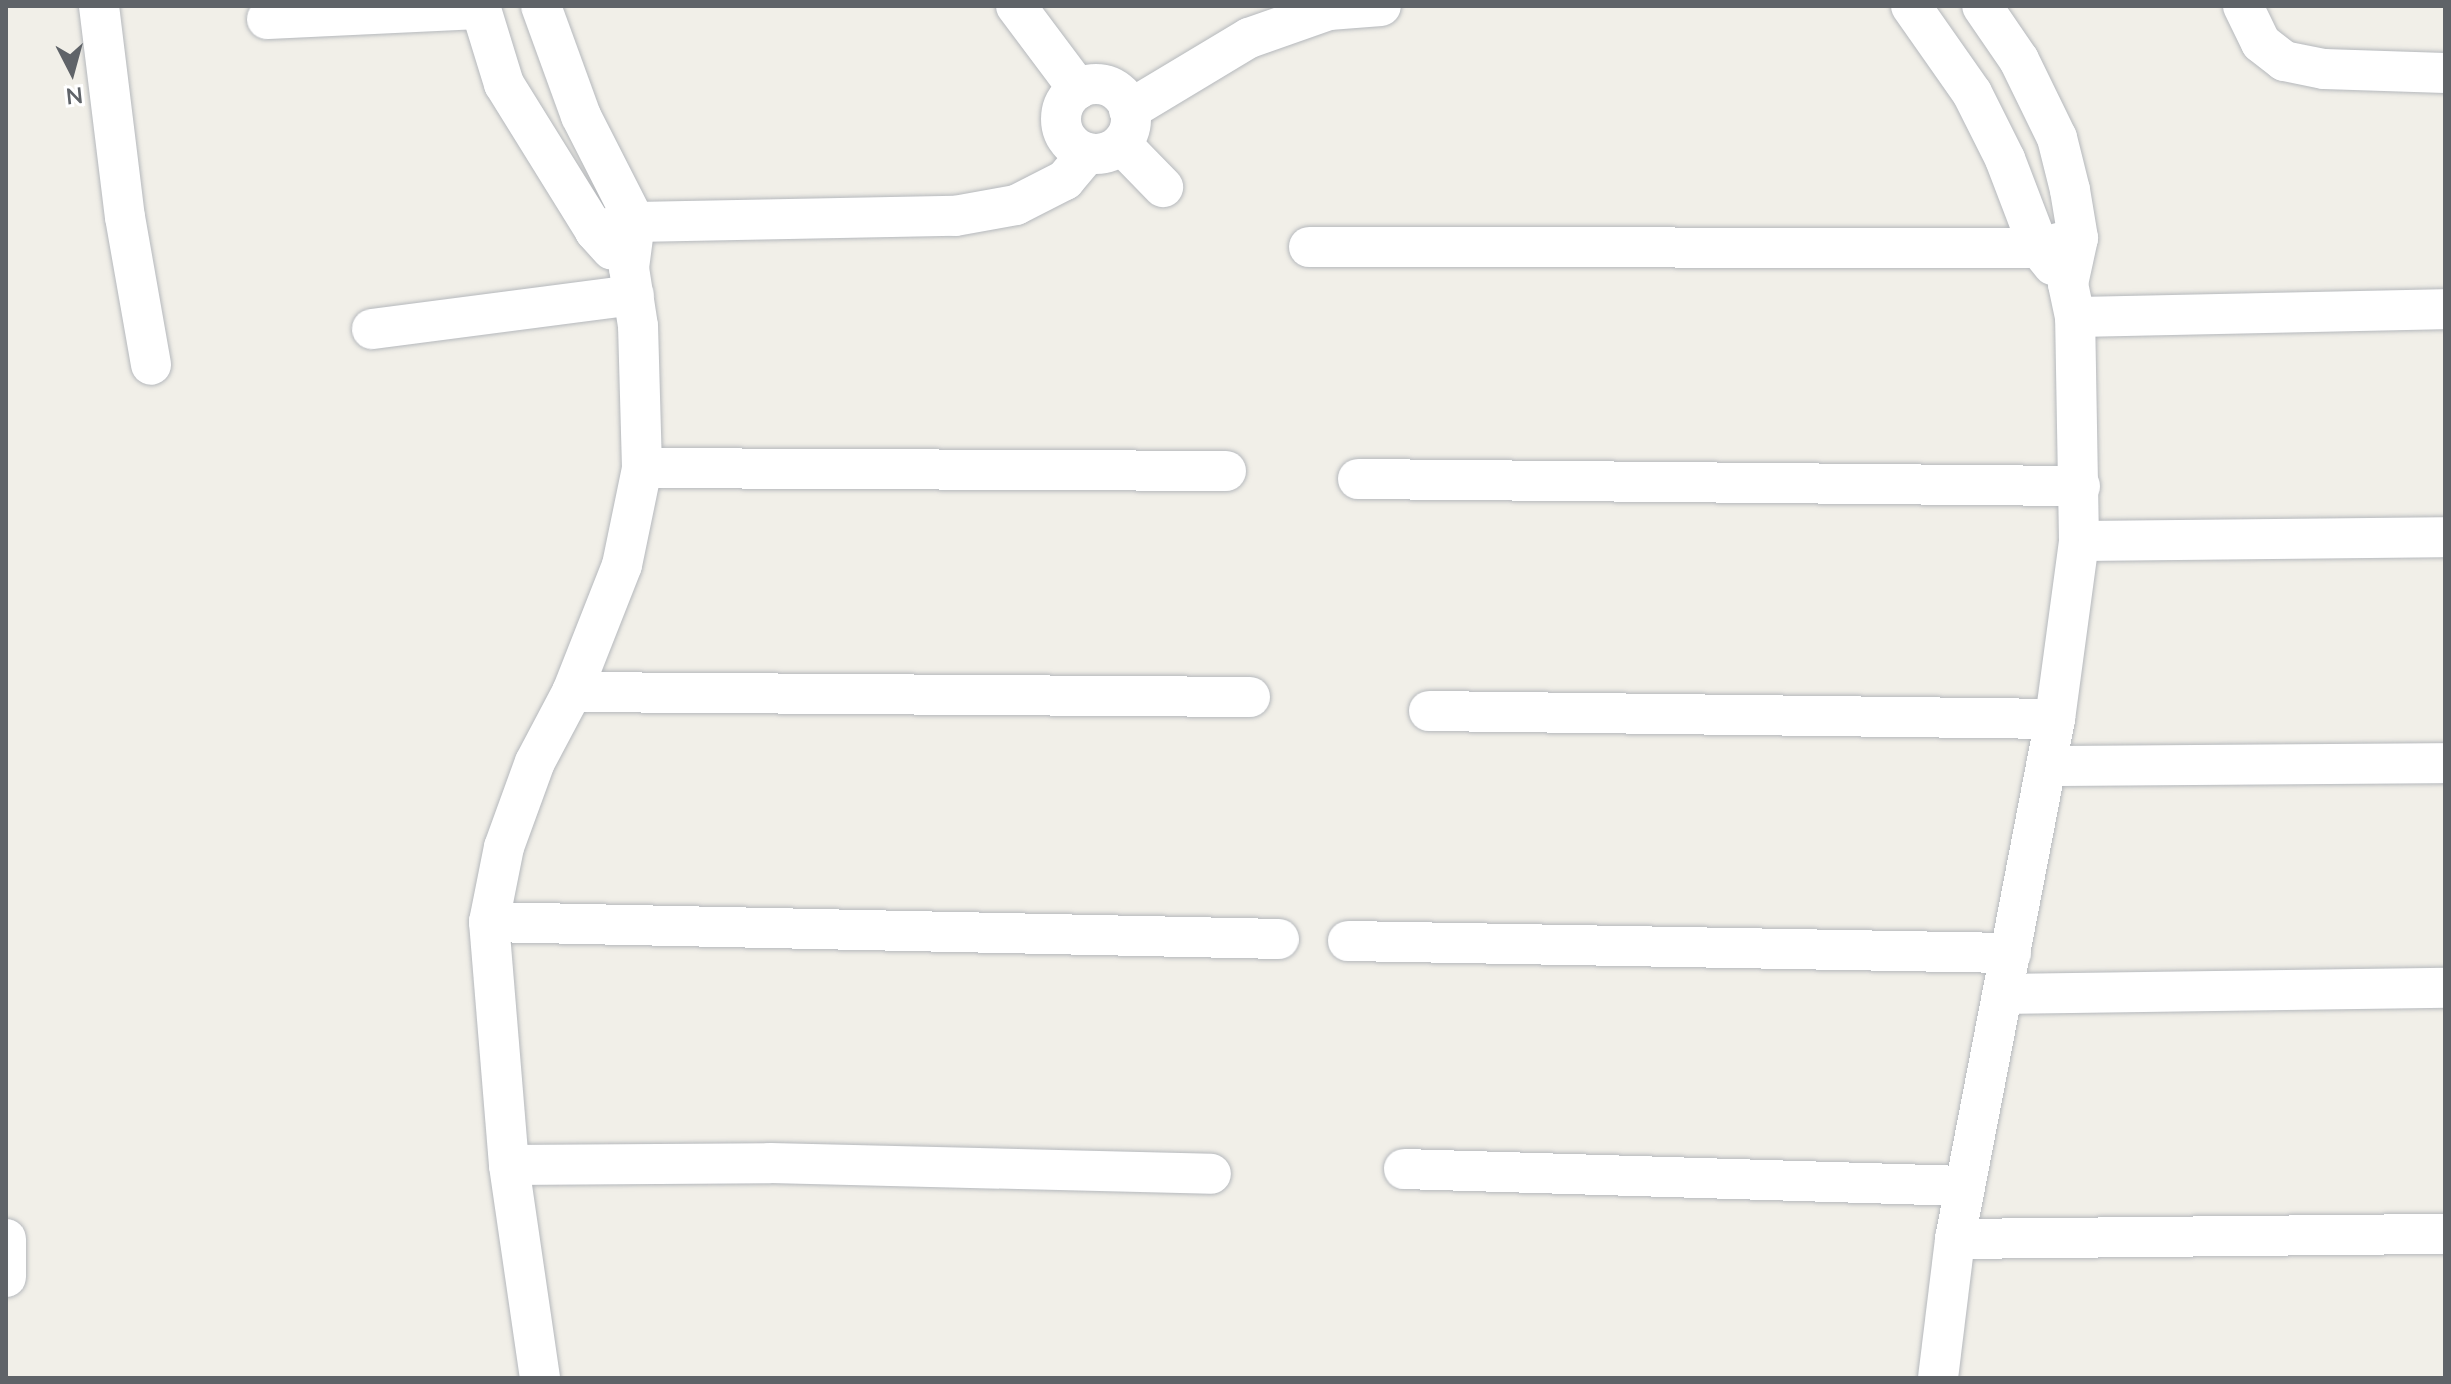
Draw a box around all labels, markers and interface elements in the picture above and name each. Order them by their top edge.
north arrow [32,32,112,112]
text: N [65,82,84,111]

